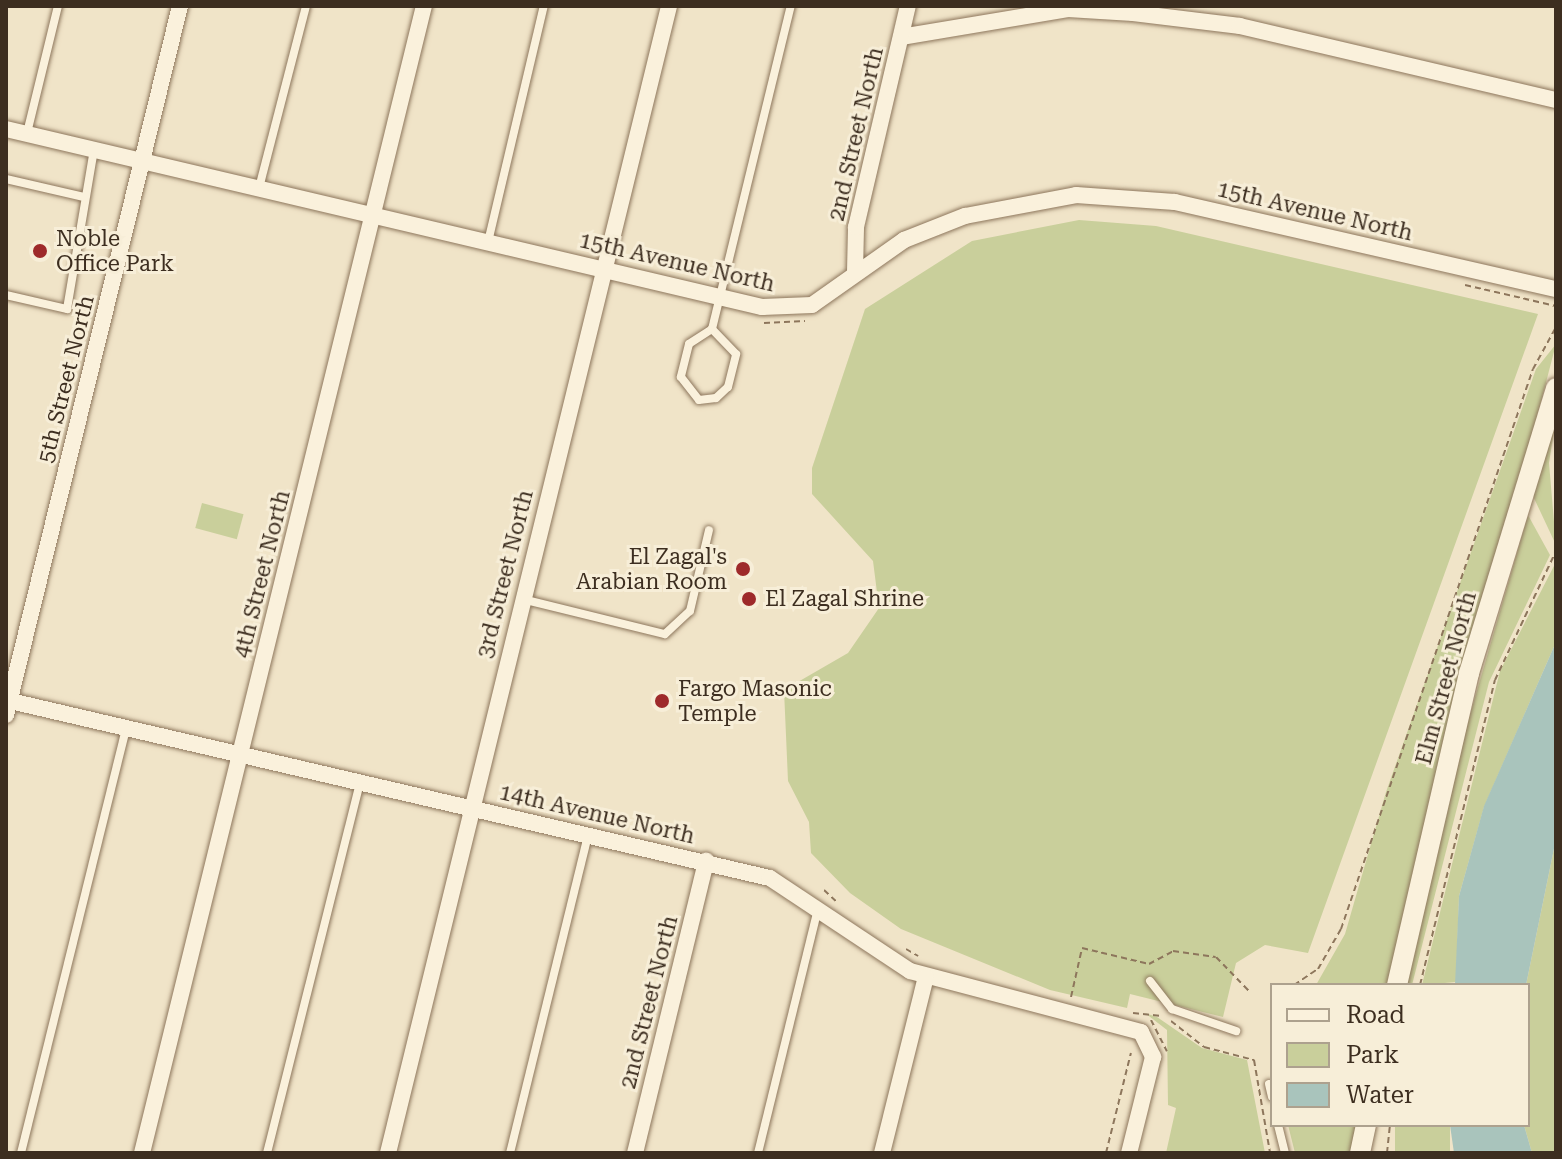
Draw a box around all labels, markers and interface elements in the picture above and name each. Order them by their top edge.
street label: 2nd Street North [823,45,889,223]
street label: 15th Avenue North [1215,176,1415,246]
place label: Noble Office Park [56,225,174,276]
street label: 15th Avenue North [577,227,777,297]
marker: Noble Office Park [31,242,49,260]
street label: 5th Street North [32,293,100,465]
street label: 3rd Street North [471,487,539,661]
street label: 4th Street North [228,488,296,660]
place label: El Zagal's Arabian Room [576,543,727,594]
marker: El Zagal's Arabian Room [734,560,752,578]
place label: El Zagal Shrine [765,586,924,612]
street label: Elm Street North [1410,589,1482,767]
marker: El Zagal Shrine [740,590,758,608]
place label: Fargo Masonic Temple [678,675,832,726]
marker: Fargo Masonic Temple [653,692,671,710]
street label: 14th Avenue North [497,779,697,849]
street label: 2nd Street North [615,913,683,1091]
legend [1270,983,1530,1127]
text: Road [1346,1001,1405,1029]
text: Park [1346,1041,1399,1069]
text: Water [1346,1081,1414,1109]

